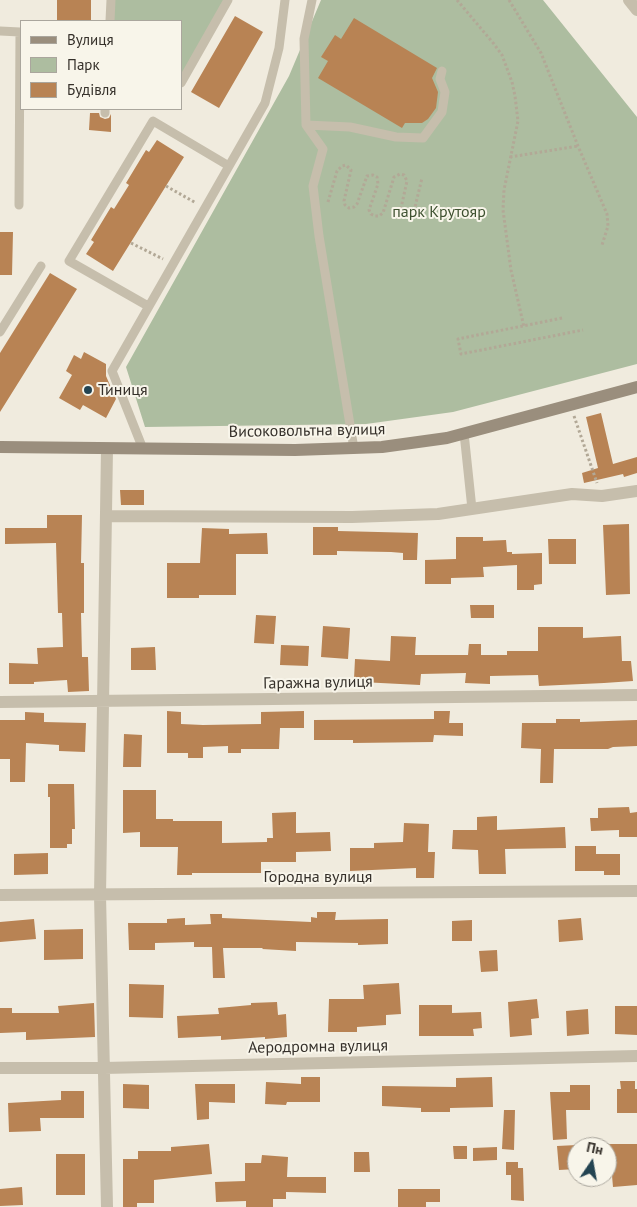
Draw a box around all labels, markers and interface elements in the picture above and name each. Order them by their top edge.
legend [20,20,182,110]
text: Вулиця [67,30,114,49]
text: Парк [67,55,100,74]
text: Будівля [67,80,116,99]
park label: парк Крутояр [392,202,486,222]
place label: Тиниця [98,380,148,400]
marker: Тиниця [82,384,94,396]
street label: Високовольтна вулиця [229,420,385,442]
street label: Гаражна вулиця [263,672,373,694]
street label: Городна вулиця [264,867,372,887]
street label: Аеродромна вулиця [248,1036,388,1058]
north arrow [567,1137,617,1187]
text: Пн [585,1138,605,1159]

